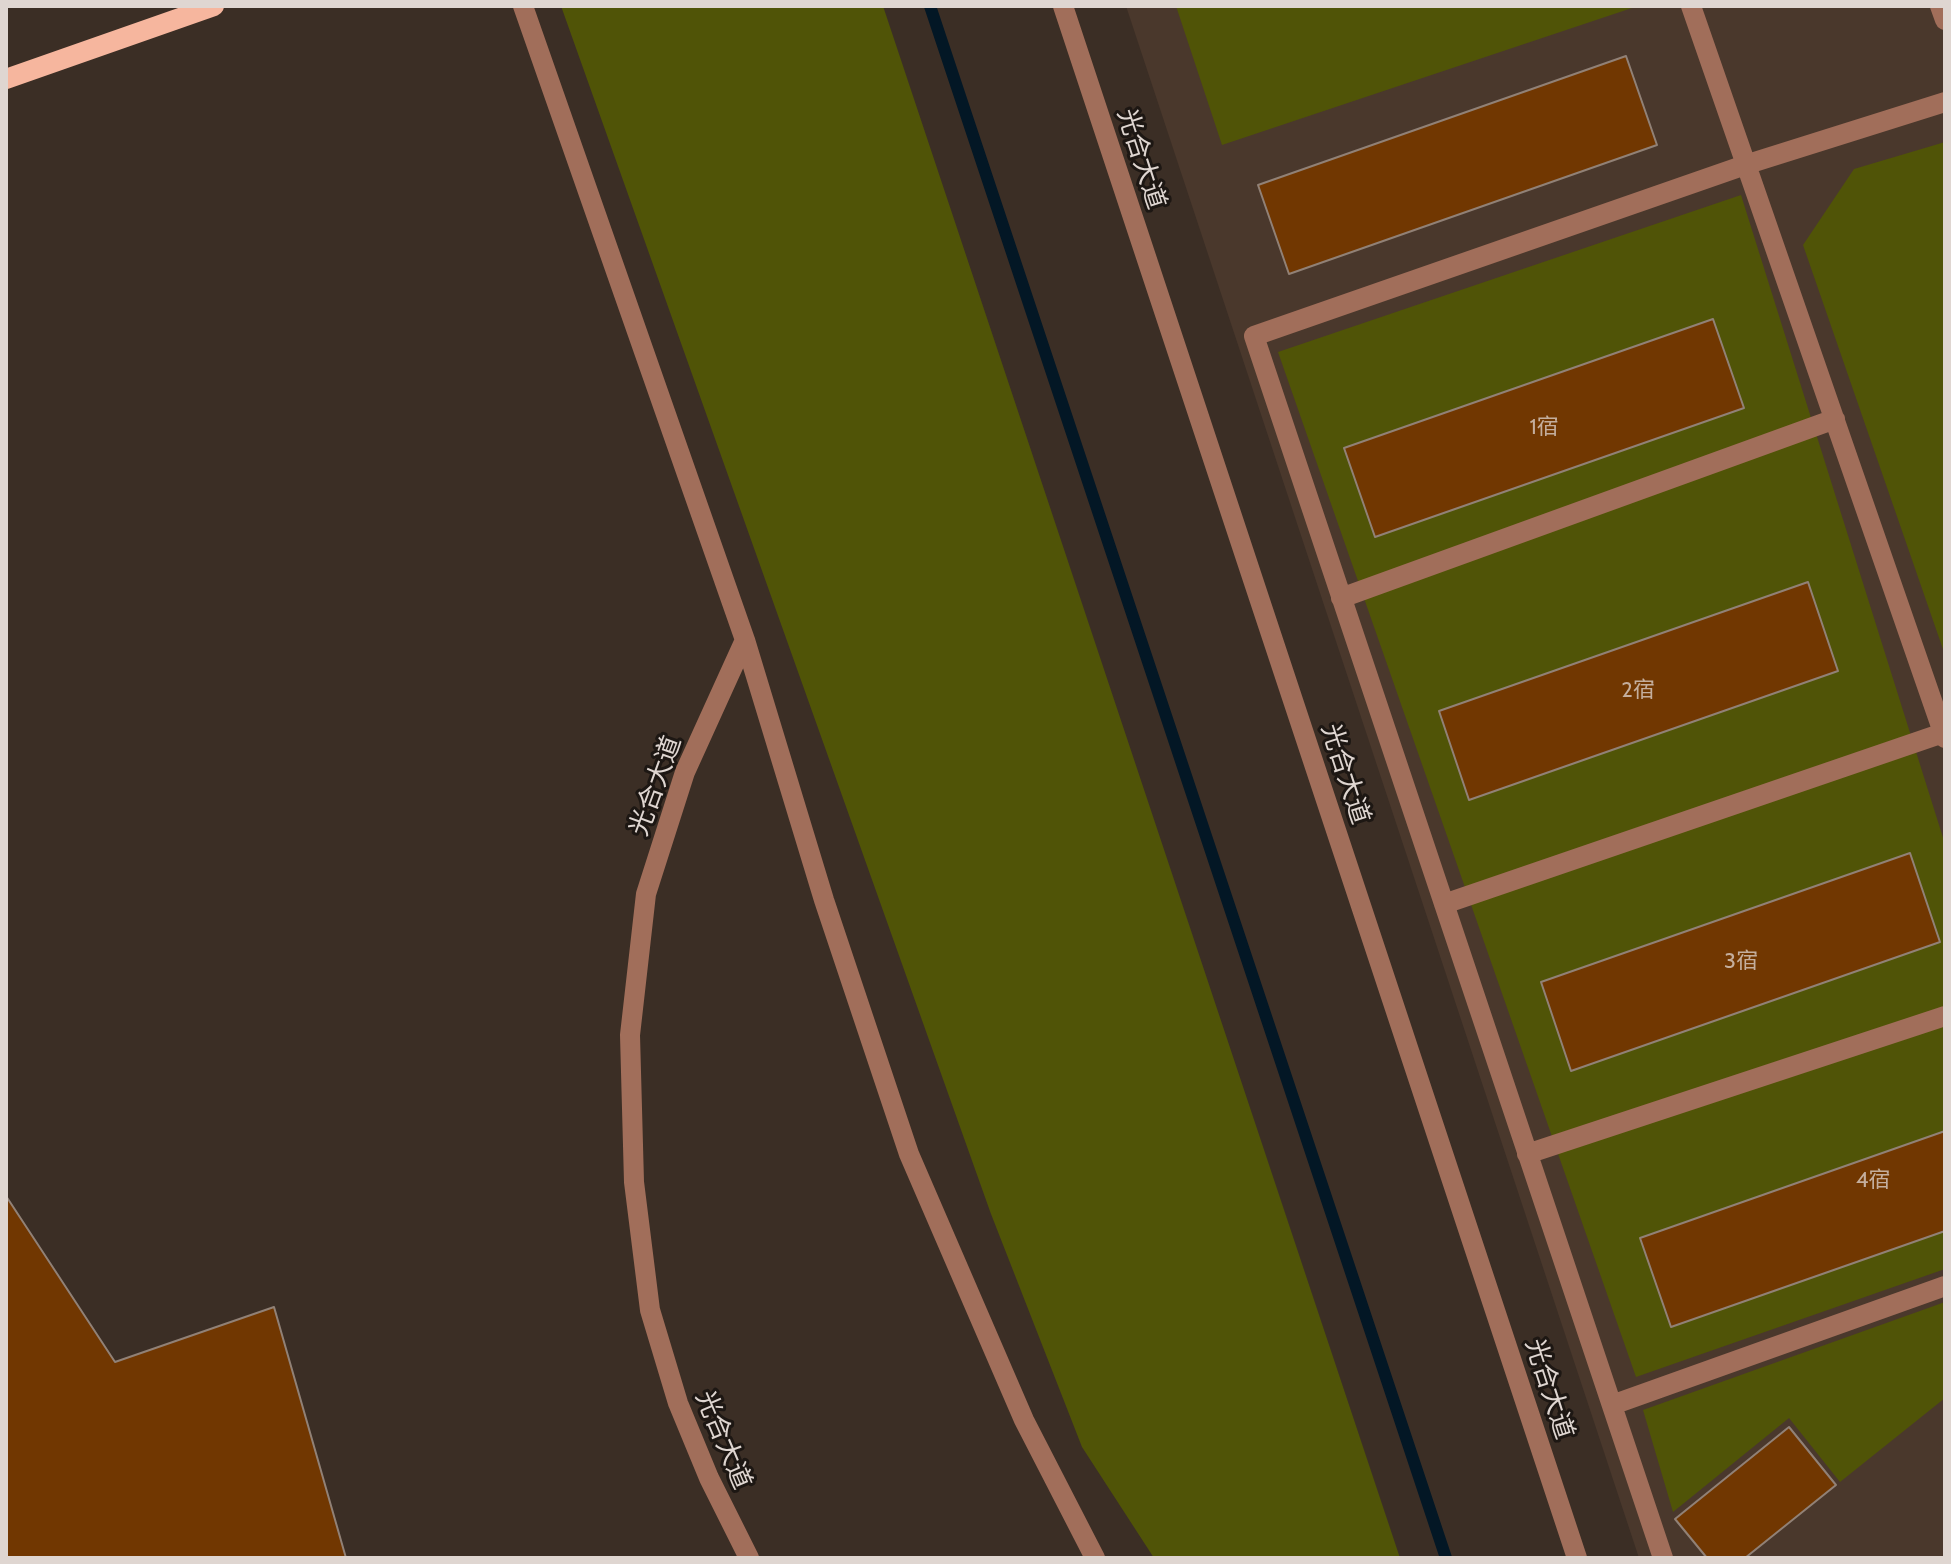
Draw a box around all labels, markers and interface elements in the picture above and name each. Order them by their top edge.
street label: 光合大道 [1110,105,1172,213]
house number: 1宿 [1529,415,1559,441]
house number: 2宿 [1621,678,1655,704]
street label: 光合大道 [1314,720,1376,828]
street label: 光合大道 [624,732,688,840]
house number: 3宿 [1724,949,1758,975]
house number: 4宿 [1856,1168,1890,1194]
street label: 光合大道 [1518,1335,1580,1443]
street label: 光合大道 [688,1386,758,1494]

